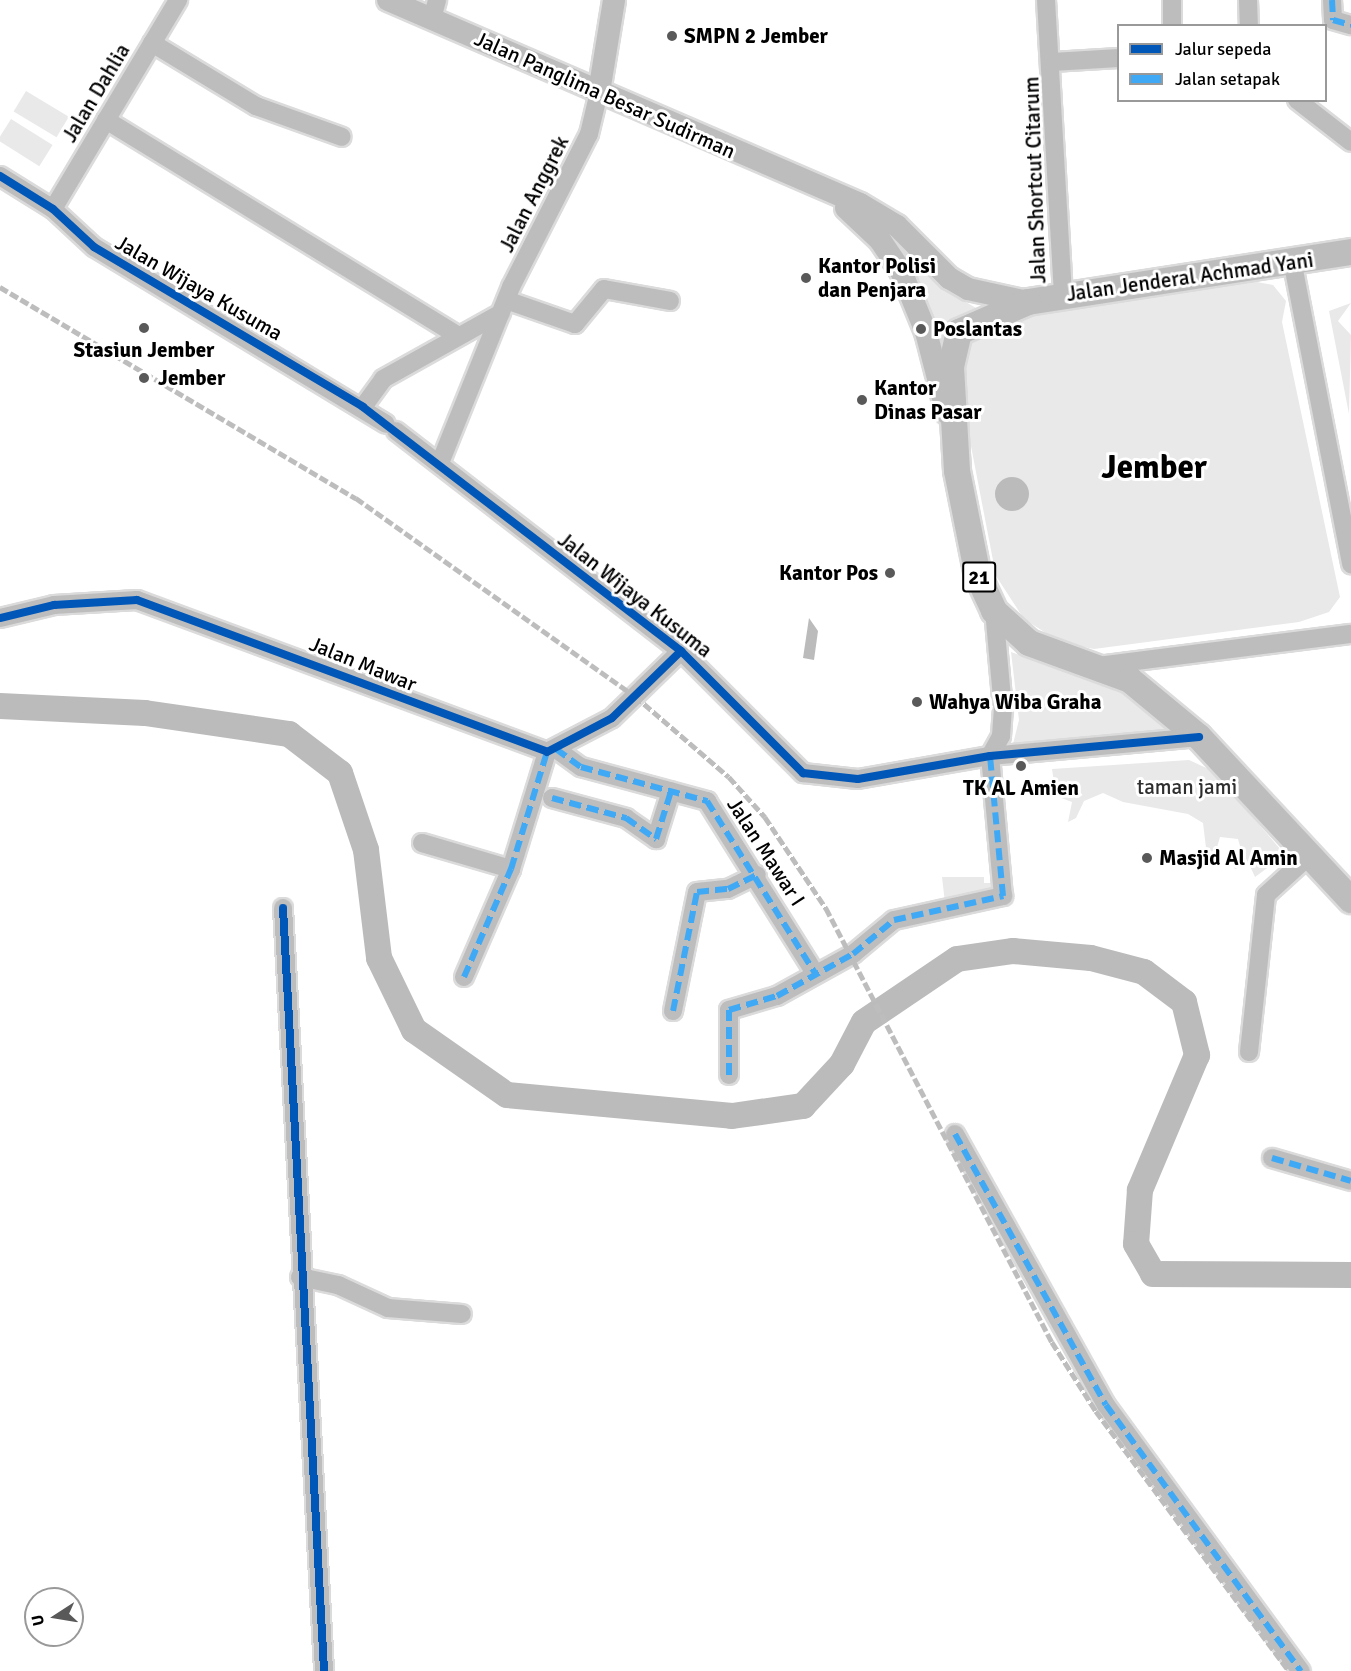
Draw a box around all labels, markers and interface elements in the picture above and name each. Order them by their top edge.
place label: SMPN 2 Jember [684,23,828,49]
legend [1117,24,1327,102]
street label: Jalan Panglima Besar Sudirman [471,26,739,164]
marker: SMPN 2 Jember [665,29,679,43]
text: Jalur sepeda [1175,38,1271,60]
street label: Jalan Dahlia [57,39,135,147]
text: Jalan setapak [1175,68,1280,90]
street label: Jalan Shortcut Citarum [1019,76,1051,284]
street label: Jalan Anggrek [494,132,574,256]
street label: Jalan Wijaya Kusuma [111,230,287,346]
street label: Jalan Jenderal Achmad Yani [1065,247,1315,307]
place label: Kantor Polisi dan Penjara [818,253,936,303]
marker: Kantor Polisi dan Penjara [799,271,813,285]
place label: Poslantas [933,316,1022,342]
marker: Stasiun Jember [137,321,151,335]
marker: Poslantas [914,322,928,336]
place label: Stasiun Jember [74,337,214,363]
place label: Jember [158,365,225,391]
marker: Jember [135,369,153,387]
place label: Kantor Dinas Pasar [874,375,982,425]
marker: Kantor Dinas Pasar [855,393,869,407]
district label: Jember [1101,448,1207,488]
street label: Jalan Wijaya Kusuma [553,527,717,663]
place label: Kantor Pos [779,560,878,586]
road number: 21 [961,560,997,594]
marker: Kantor Pos [883,566,897,580]
street label: Jalan Mawar [306,631,420,697]
place label: Wahya Wiba Graha [929,689,1102,715]
marker: Wahya Wiba Graha [910,695,924,709]
marker: TK AL Amien [1014,759,1028,773]
park label: taman jami [1137,774,1237,800]
place label: TK AL Amien [963,775,1079,801]
street label: Jalan Mawar I [722,793,810,911]
place label: Masjid Al Amin [1159,845,1298,871]
marker: Masjid Al Amin [1140,851,1154,865]
north arrow [24,1587,84,1647]
text: U [27,1613,49,1628]

